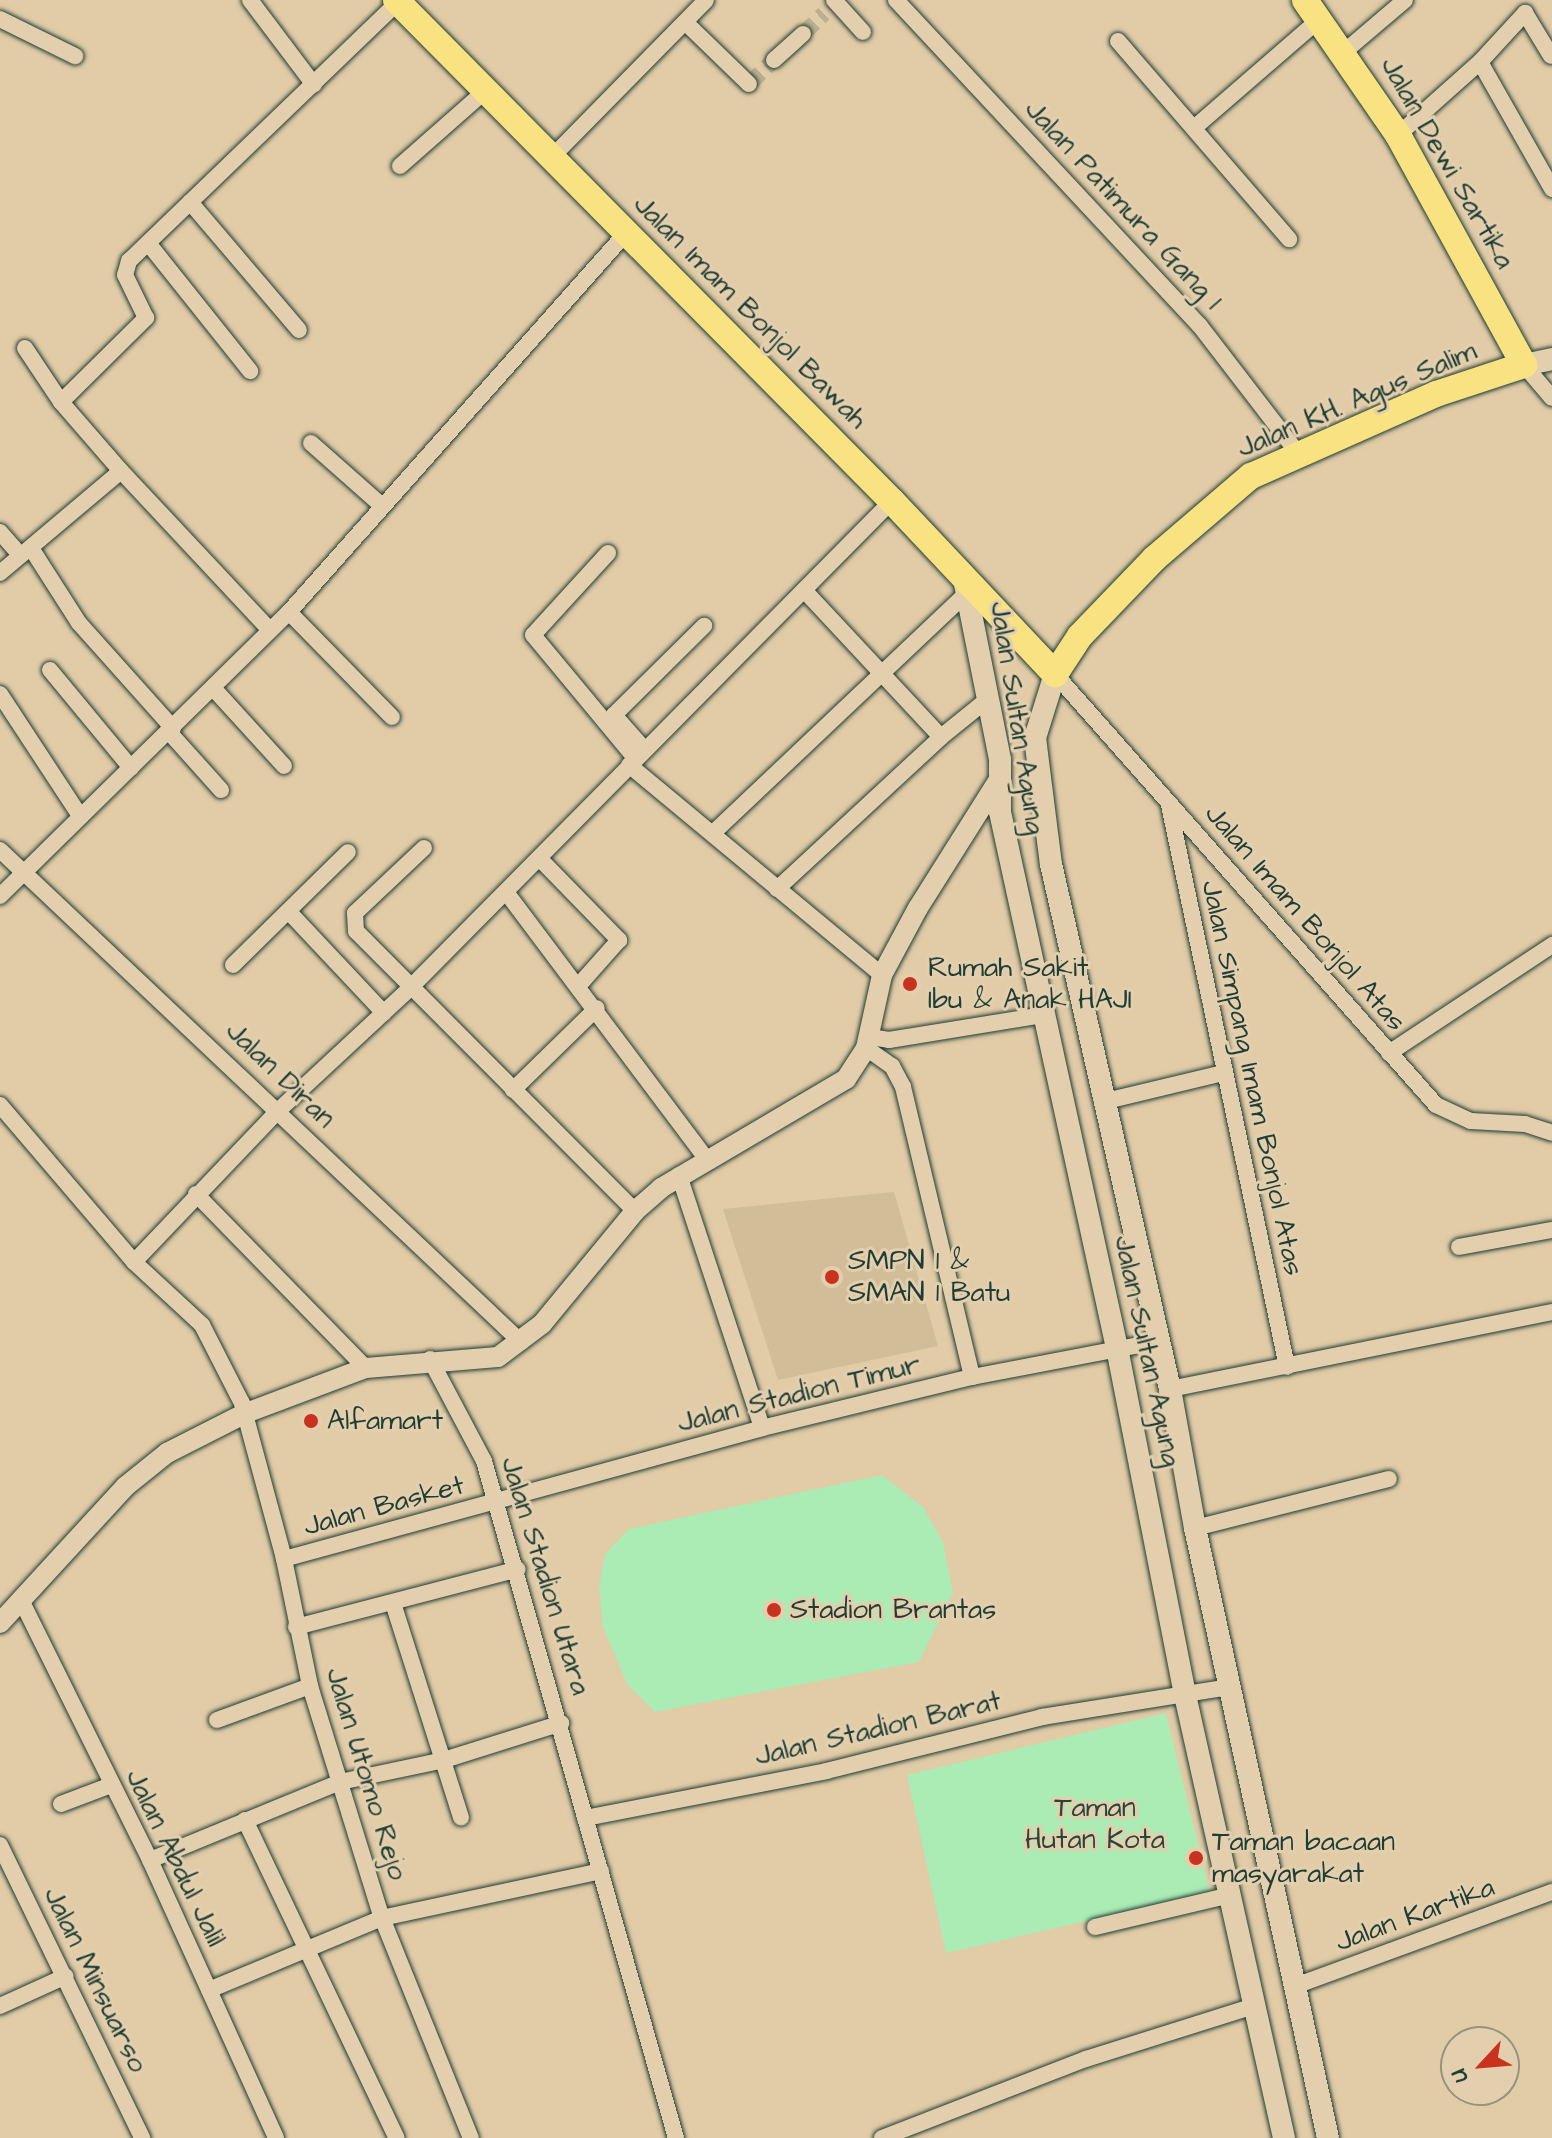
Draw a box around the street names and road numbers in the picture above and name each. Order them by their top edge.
street label: Jalan Dewi Sartika [1373,51,1521,275]
street label: Jalan Patimura Gang 1 [1017,93,1229,317]
street label: Jalan Imam Bonjol Bawah [626,188,874,436]
street label: Jalan KH. Agus Salim [1232,334,1482,466]
street label: Jalan Sultan Agung [982,599,1052,837]
street label: Jalan Imam Bonjol Atas [1197,798,1413,1038]
street label: Jalan Simpang Imam Bonjol Atas [1194,877,1310,1279]
street label: Jalan Diran [218,1015,342,1135]
street label: Jalan Sultan Agung [1106,1232,1188,1470]
street label: Jalan Stadion Timur [674,1348,924,1440]
street label: Jalan Stadion Utara [493,1453,597,1699]
street label: Jalan Basket [300,1468,468,1544]
street label: Jalan Utomo Rejo [318,1664,414,1884]
street label: Jalan Stadion Barat [752,1684,1004,1774]
street label: Jalan Abdul Jalil [118,1764,232,1952]
street label: Jalan Kartika [1331,1871,1499,1959]
street label: Jalan Minsuarso [36,1882,154,2078]

